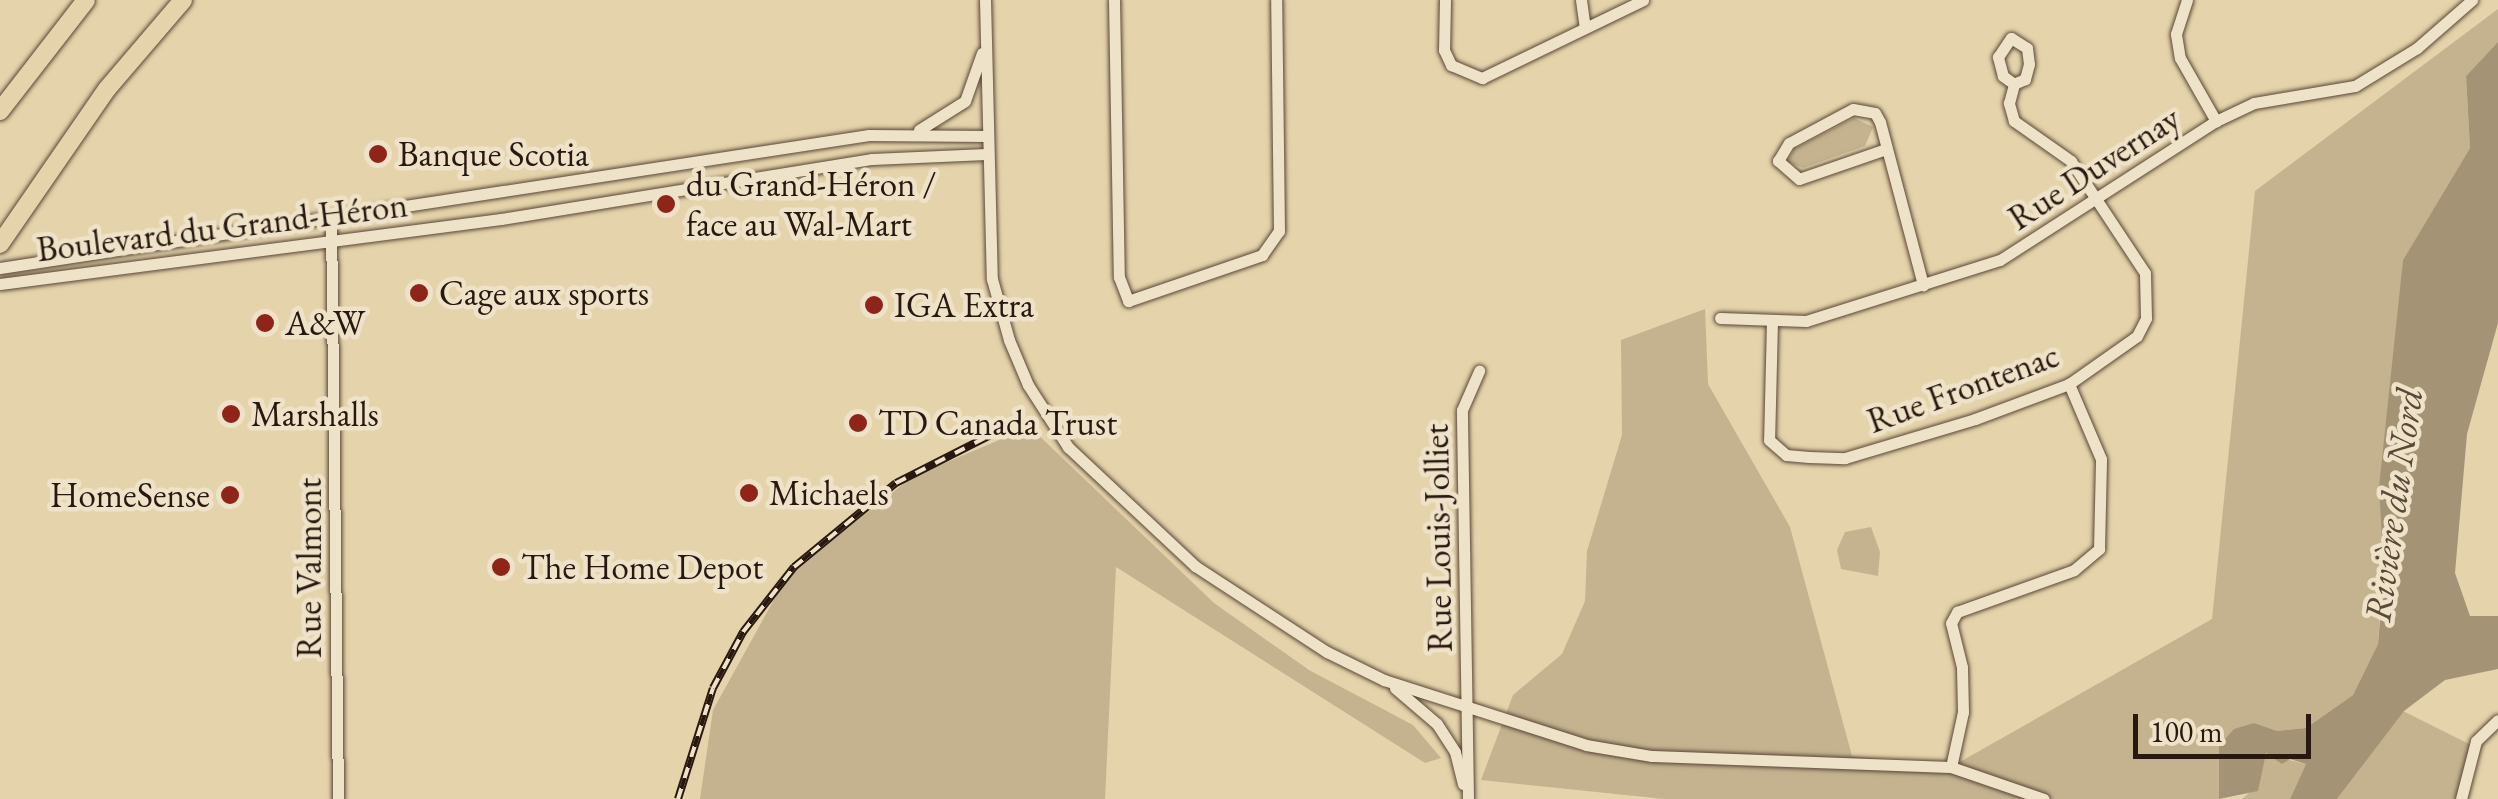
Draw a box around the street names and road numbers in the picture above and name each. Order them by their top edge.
street label: Rue Duvernay [2000,97,2188,239]
street label: Boulevard du Grand-Héron [34,183,410,271]
street label: Rue Frontenac [1861,334,2065,442]
street label: Rue Louis-Jolliet [1415,423,1461,653]
street label: Rue Valmont [288,478,330,658]

